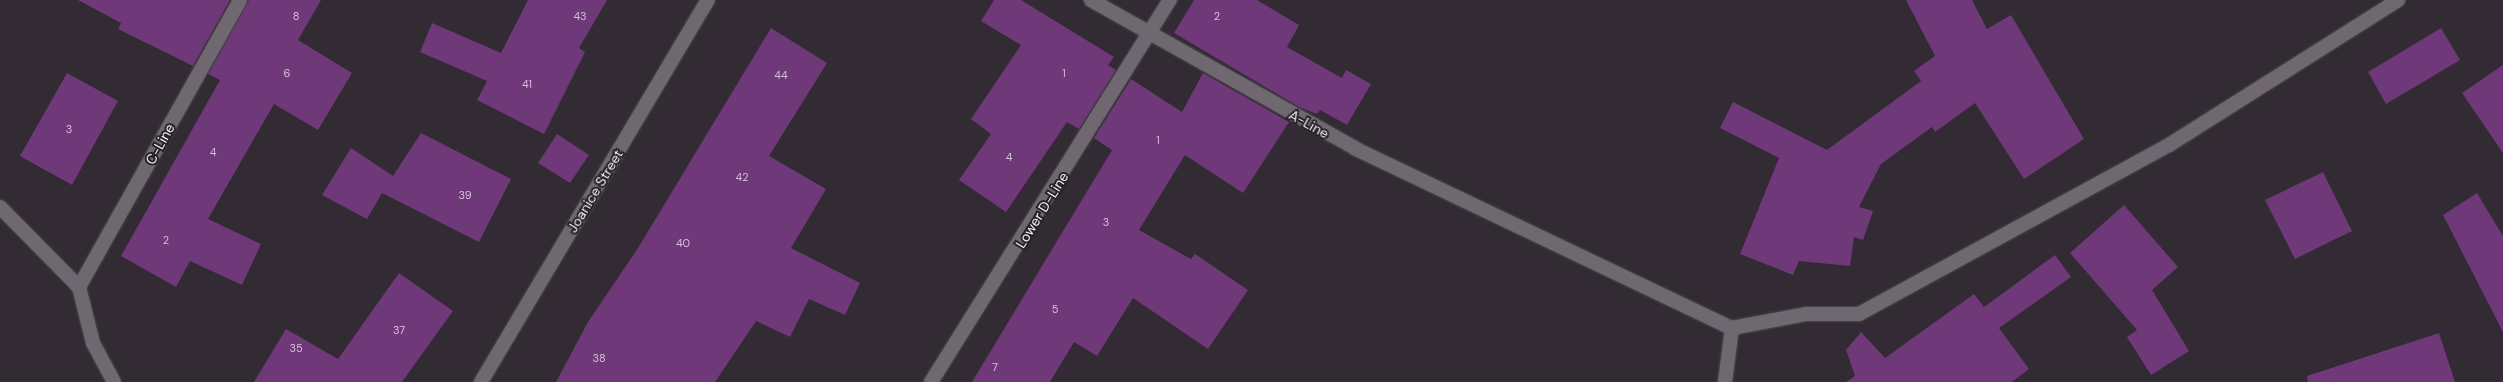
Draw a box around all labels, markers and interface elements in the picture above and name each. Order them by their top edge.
house number: 8 [293,9,299,23]
house number: 43 [573,9,587,23]
house number: 2 [1214,9,1220,23]
house number: 6 [284,66,290,80]
house number: 1 [1062,66,1066,80]
house number: 44 [774,68,788,82]
house number: 41 [522,77,532,91]
street label: A-Line [1286,106,1332,142]
street label: C-Line [142,121,178,167]
house number: 3 [66,122,72,136]
house number: 1 [1156,133,1160,147]
house number: 4 [210,145,216,159]
street label: Joanice Street [564,147,626,235]
house number: 4 [1006,150,1012,164]
street label: Lower D-Line [1012,169,1072,251]
house number: 42 [735,170,749,184]
house number: 39 [458,188,472,202]
house number: 3 [1103,215,1109,229]
house number: 2 [163,233,169,247]
house number: 40 [676,236,690,250]
house number: 5 [1052,302,1058,316]
house number: 37 [393,323,405,337]
house number: 35 [289,341,303,355]
house number: 38 [592,351,606,365]
house number: 7 [992,360,998,374]

